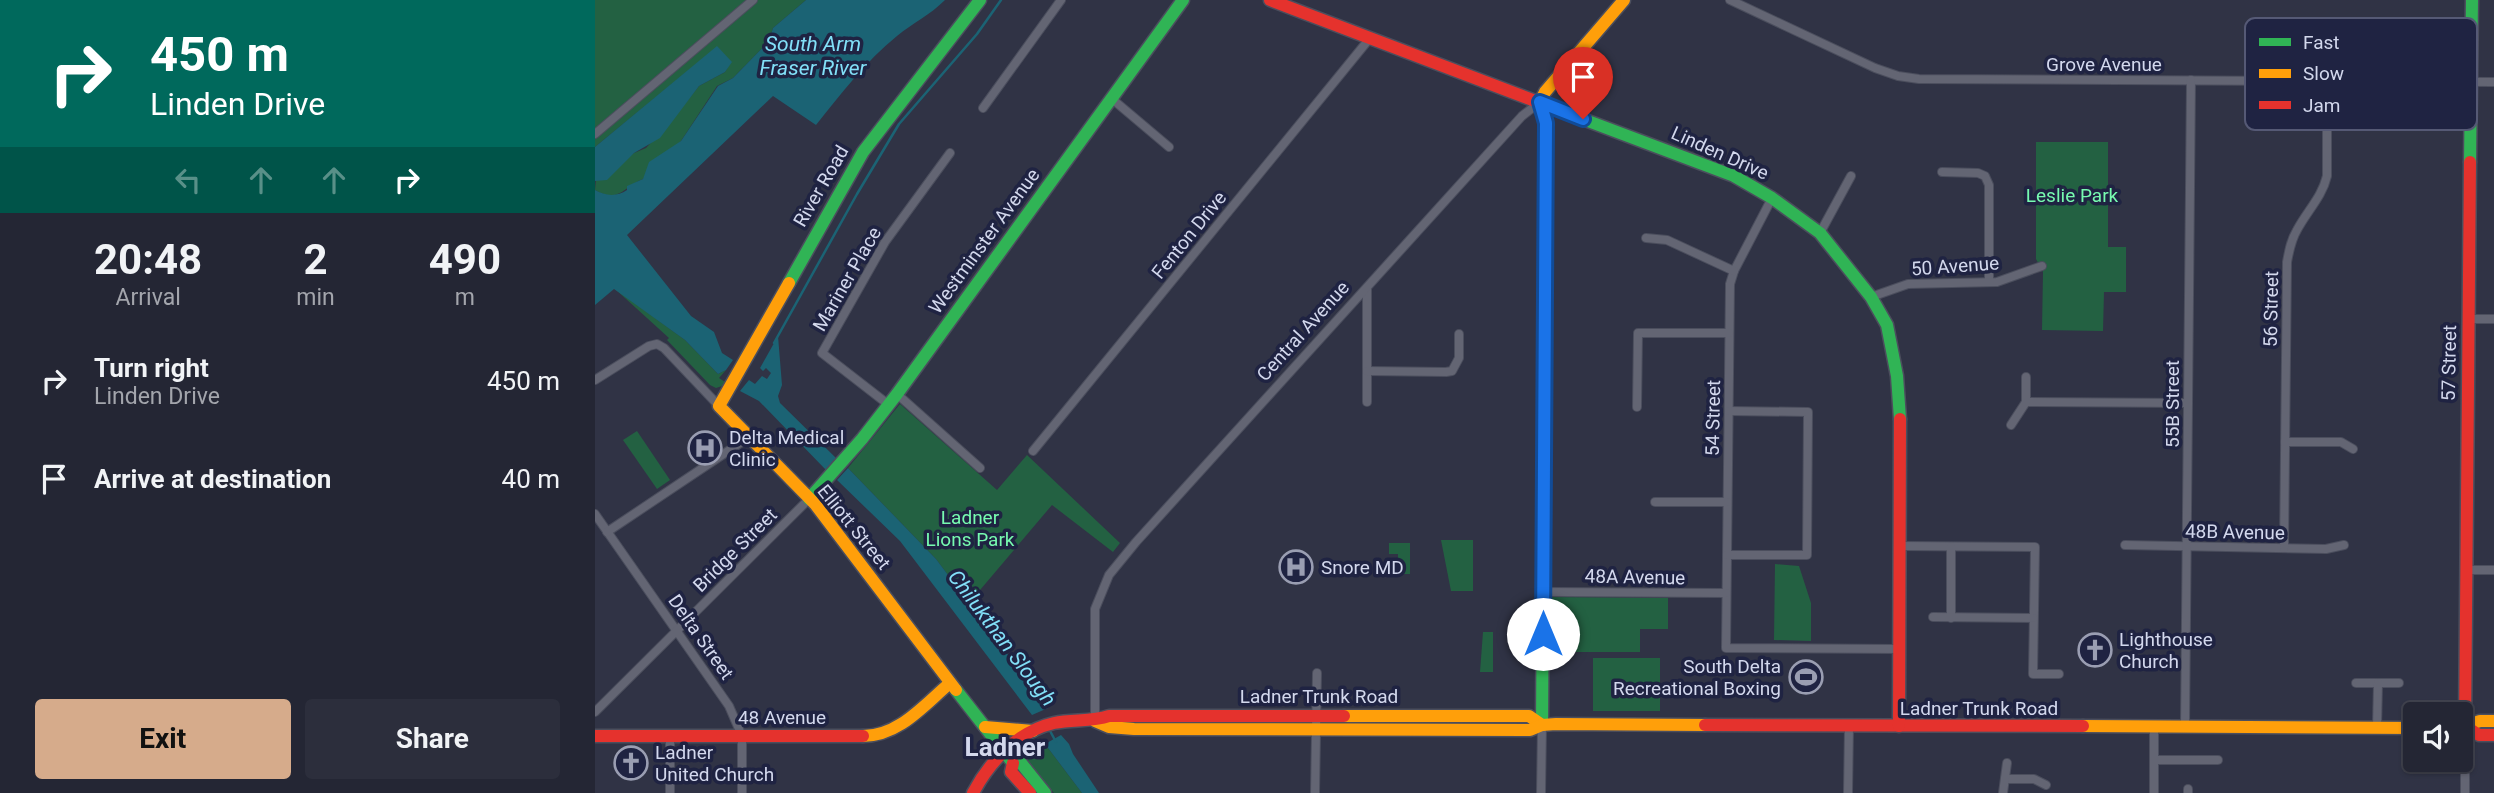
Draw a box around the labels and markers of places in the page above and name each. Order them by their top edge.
pin [1553,47,1613,119]
place label: Delta Medical Clinic [729,426,844,471]
hospital icon: Delta Medical Clinic [686,429,724,467]
hospital icon: Snore MD [1277,548,1315,586]
place label: Snore MD [1321,556,1404,579]
place label: Lighthouse Church [2119,628,2213,673]
church icon: Lighthouse Church [2076,631,2114,669]
place label: South Delta Recreational Boxing [1613,655,1781,700]
sports icon: South Delta Recreational Boxing [1787,658,1825,696]
place label: Ladner United Church [655,741,774,786]
church icon: Ladner United Church [612,744,650,782]

